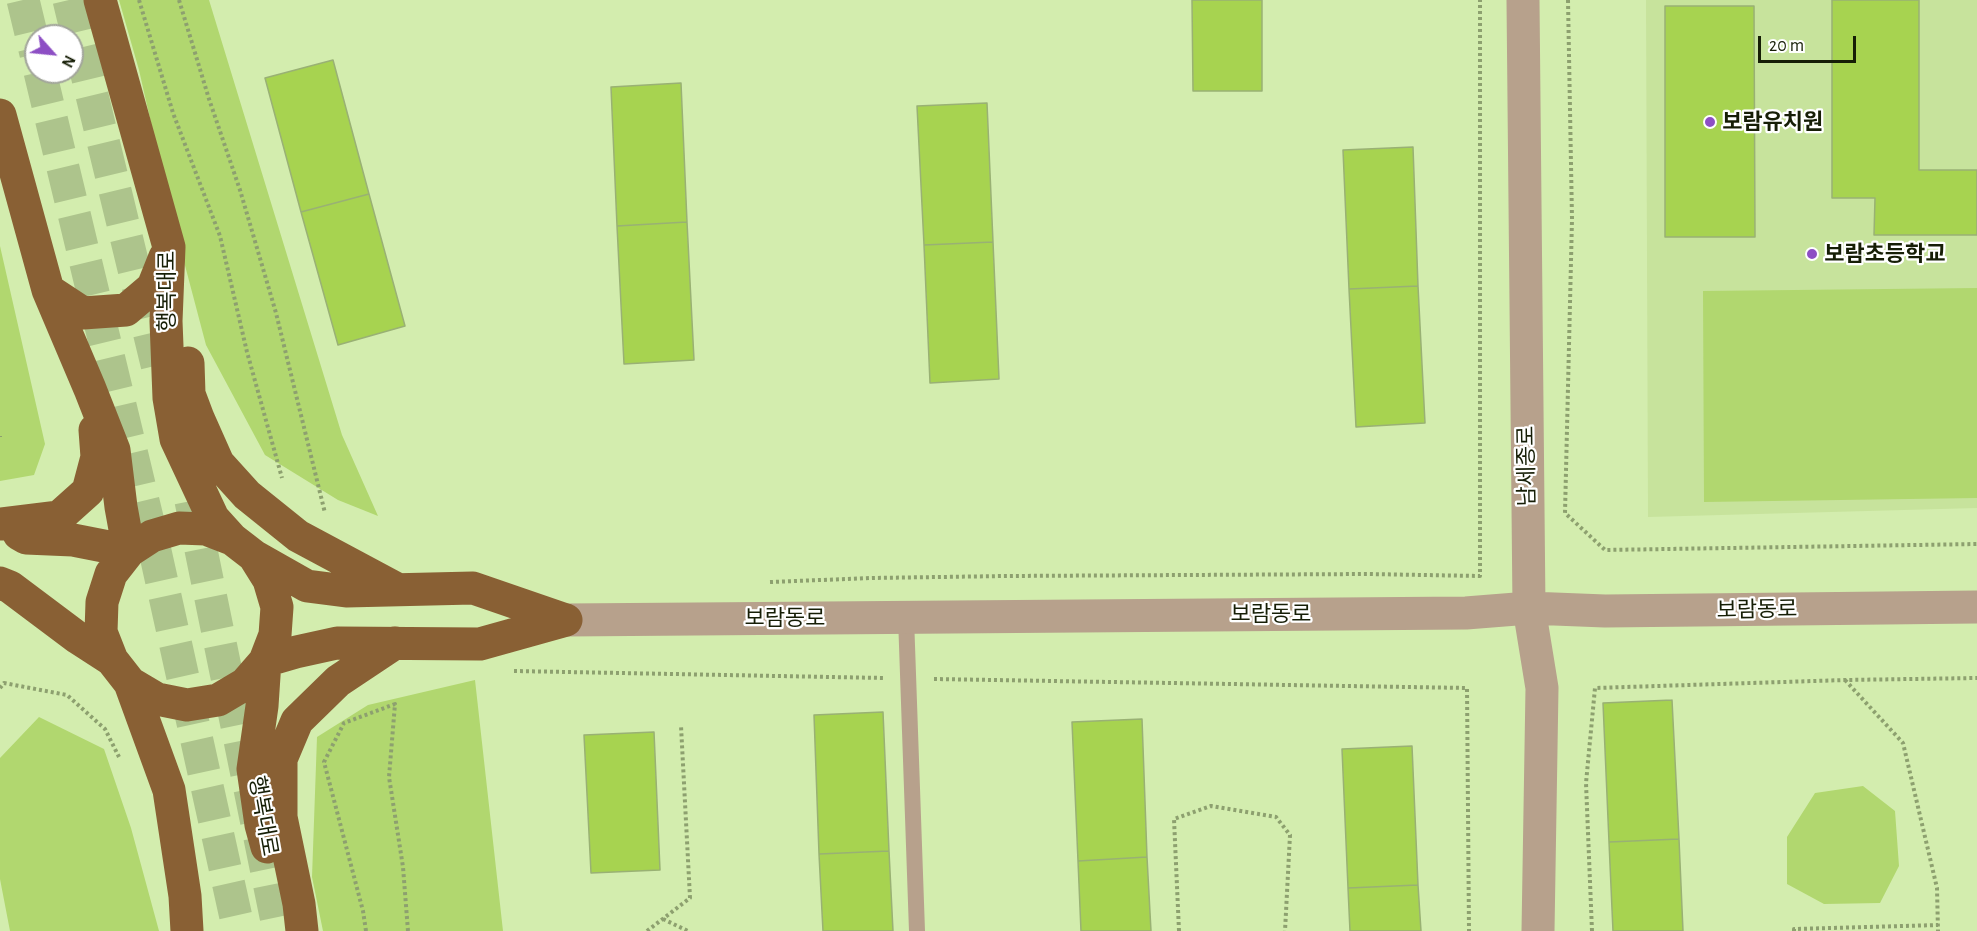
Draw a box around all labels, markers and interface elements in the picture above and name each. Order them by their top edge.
north arrow [24,24,84,84]
scale bar [1761,24,1858,62]
text: 20 m [1769,37,1804,55]
text: N [59,53,78,70]
place label: 보람유치원 [1722,109,1823,135]
marker: 보람유치원 [1703,115,1717,129]
place label: 보람초등학교 [1824,241,1945,267]
marker: 보람초등학교 [1805,247,1819,261]
street label: 행복대로 [154,251,180,331]
street label: 남세종로 [1513,425,1541,507]
street label: 보람동로 [1716,596,1798,624]
street label: 보람동로 [1231,601,1311,627]
street label: 보람동로 [745,605,825,631]
street label: 행복대로 [243,774,283,858]

